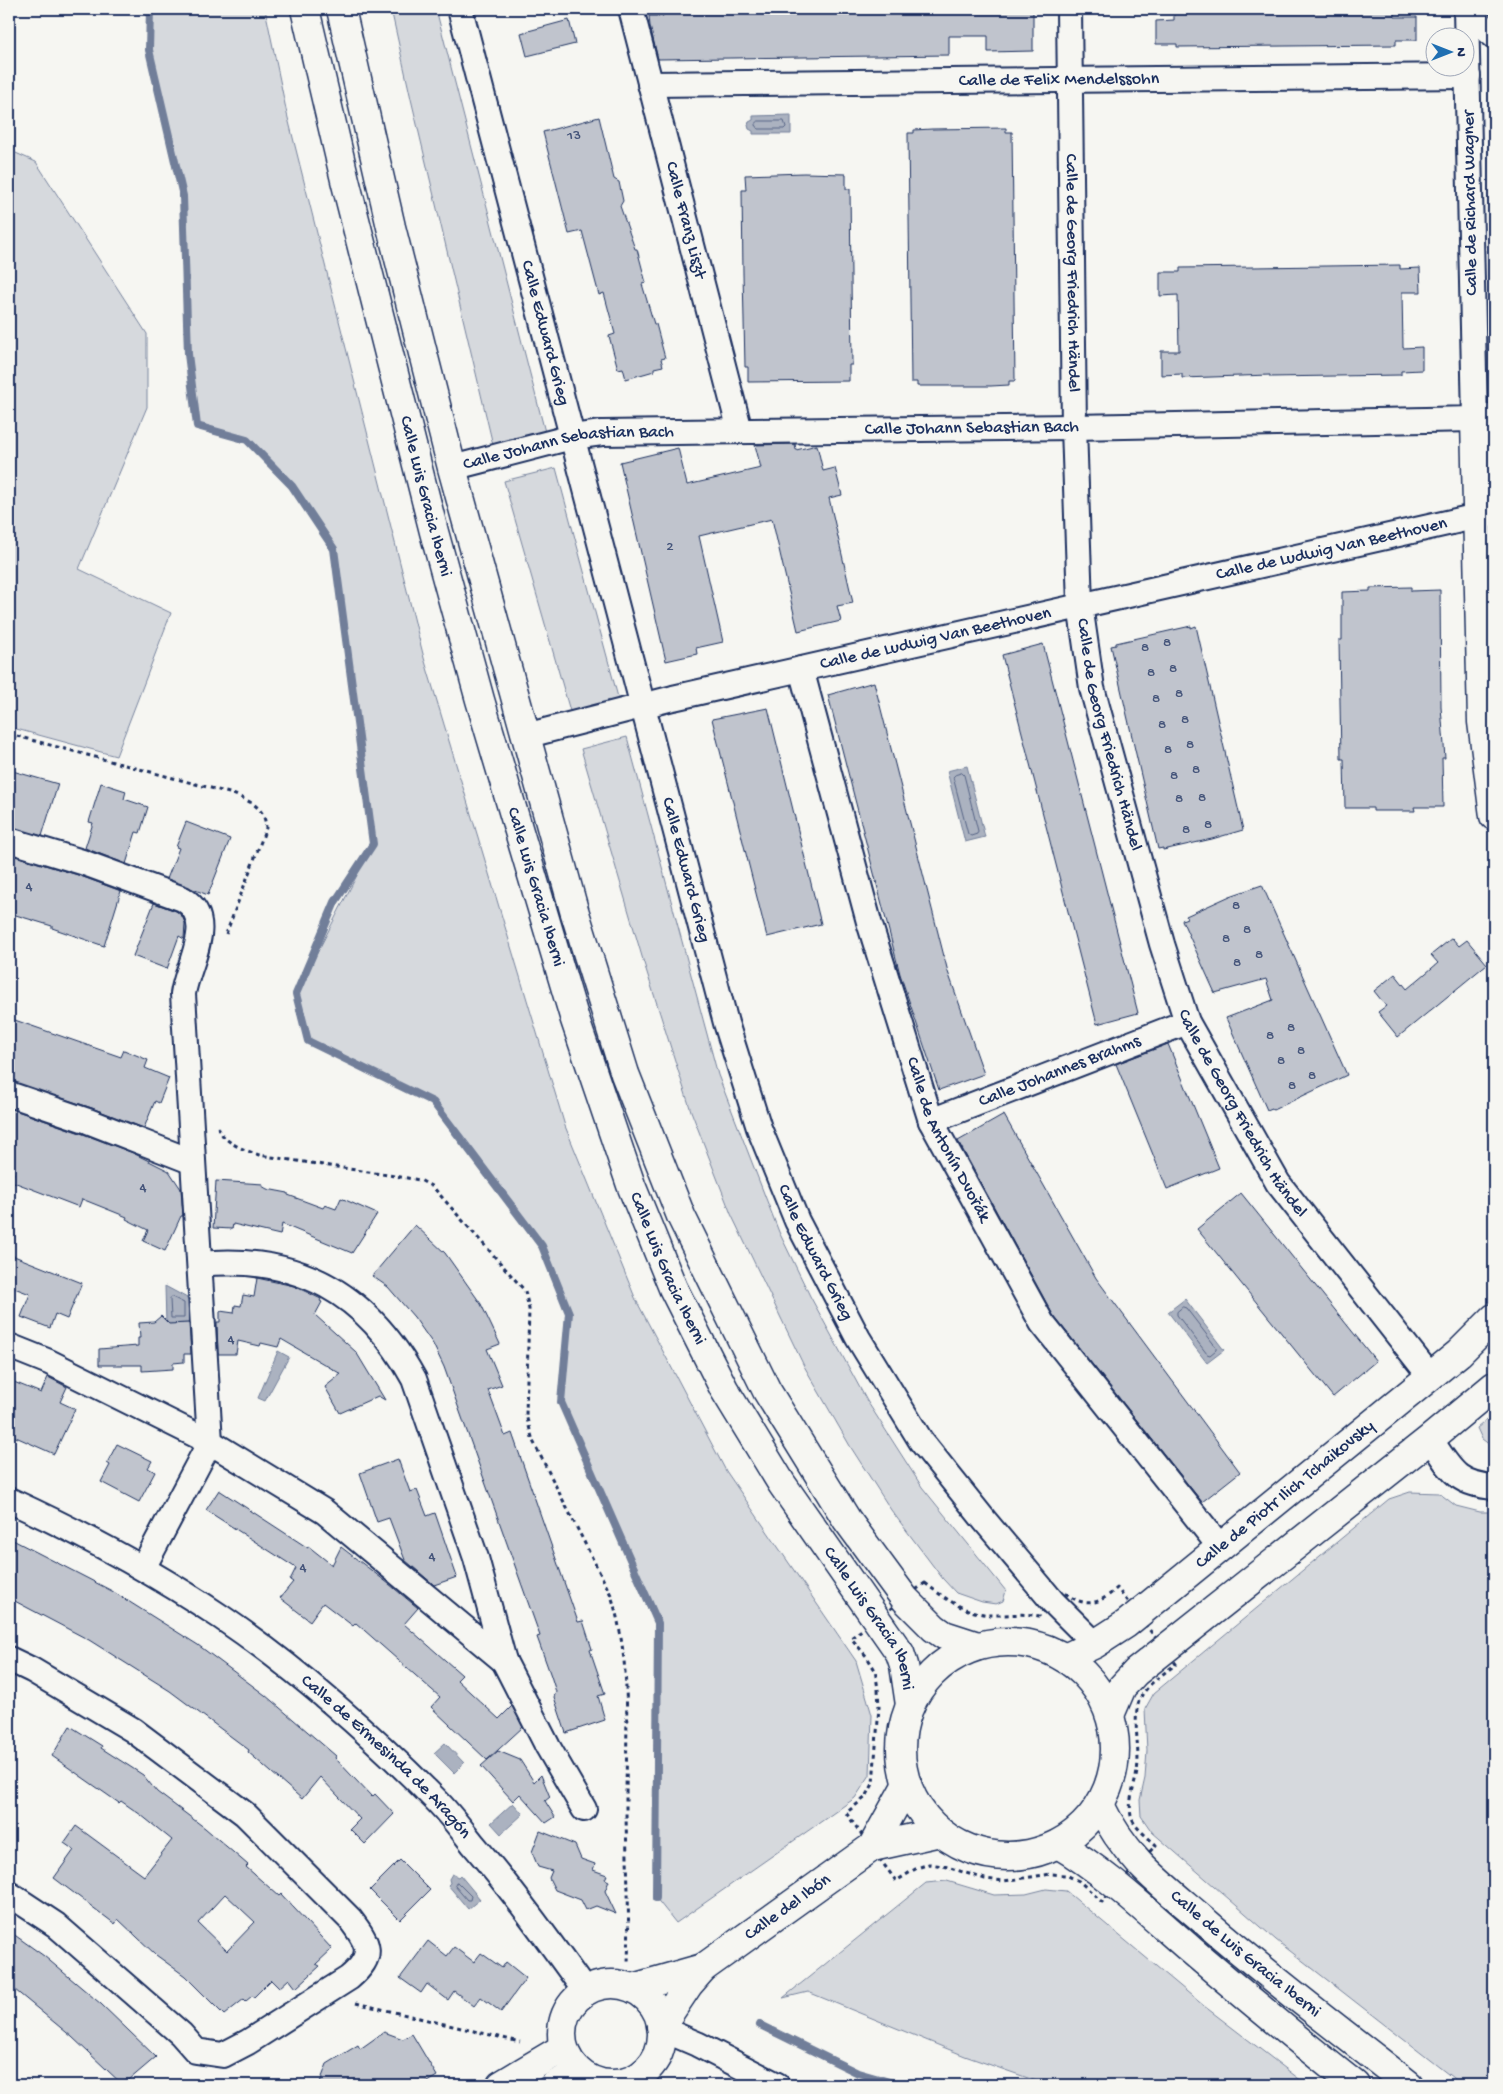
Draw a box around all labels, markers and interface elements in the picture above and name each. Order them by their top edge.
north arrow [1426,28,1476,78]
text: N [1452,47,1469,57]
street label: Calle de Felix Mendelssohn [959,69,1160,91]
street label: Calle de Richard Wagner [1459,109,1483,296]
house number: 13 [566,127,581,145]
street label: Calle de Georg Friedrich Händel [1060,154,1084,392]
street label: Calle Franz Liszt [660,159,711,282]
street label: Calle Edward Grieg [516,258,574,408]
street label: Calle Luis Gracia Iberni [395,414,456,579]
street label: Calle Johann Sebastian Bach [865,416,1079,440]
street label: Calle Johann Sebastian Bach [461,422,674,475]
street label: Calle de Ludwig Van Beethoven [1214,513,1449,585]
house number: 2 [666,538,674,556]
street label: Calle de Ludwig Van Beethoven [818,602,1053,675]
street label: Calle de Georg Friedrich Händel [1072,617,1147,853]
house number: 8 [1163,634,1171,652]
house number: 8 [1141,639,1149,657]
house number: 8 [1169,660,1177,678]
house number: 8 [1147,664,1155,682]
house number: 8 [1175,685,1183,703]
house number: 8 [1152,690,1160,708]
house number: 8 [1181,711,1189,729]
house number: 8 [1158,716,1166,734]
house number: 8 [1186,736,1194,754]
house number: 8 [1164,741,1172,759]
house number: 8 [1192,761,1200,779]
house number: 8 [1170,767,1178,785]
house number: 8 [1198,789,1206,807]
house number: 8 [1175,790,1183,808]
street label: Calle Edward Grieg [657,795,715,945]
street label: Calle Luis Gracia Iberni [502,805,569,969]
house number: 8 [1204,816,1212,834]
house number: 8 [1182,821,1190,839]
house number: 4 [25,878,33,896]
house number: 8 [1232,897,1240,915]
house number: 8 [1243,921,1251,939]
house number: 8 [1222,930,1230,948]
house number: 8 [1255,946,1263,964]
house number: 8 [1233,954,1241,972]
street label: Calle de Georg Friedrich Händel [1173,1007,1312,1222]
house number: 8 [1287,1019,1295,1037]
house number: 8 [1266,1027,1274,1045]
street label: Calle Johannes Brahms [976,1030,1145,1112]
house number: 8 [1297,1042,1305,1060]
house number: 8 [1277,1052,1285,1070]
street label: Calle de Antonín Dvořák [901,1054,996,1227]
house number: 8 [1308,1067,1316,1085]
house number: 8 [1288,1077,1296,1095]
house number: 4 [139,1179,147,1197]
street label: Calle Edward Grieg [773,1181,858,1324]
street label: Calle Luis Gracia Iberni [624,1189,711,1349]
house number: 4 [227,1331,235,1349]
street label: Calle de Piotr Ilich Tchaikovsky [1191,1416,1379,1574]
street label: Calle Luis Gracia Iberni [819,1543,918,1692]
house number: 4 [428,1548,436,1566]
house number: 4 [299,1559,307,1577]
street label: Calle de Ermesinda de Aragón [296,1670,476,1843]
street label: Calle del Ibón [741,1869,835,1945]
street label: Calle de Luis Gracia Iberni [1165,1886,1325,2022]

